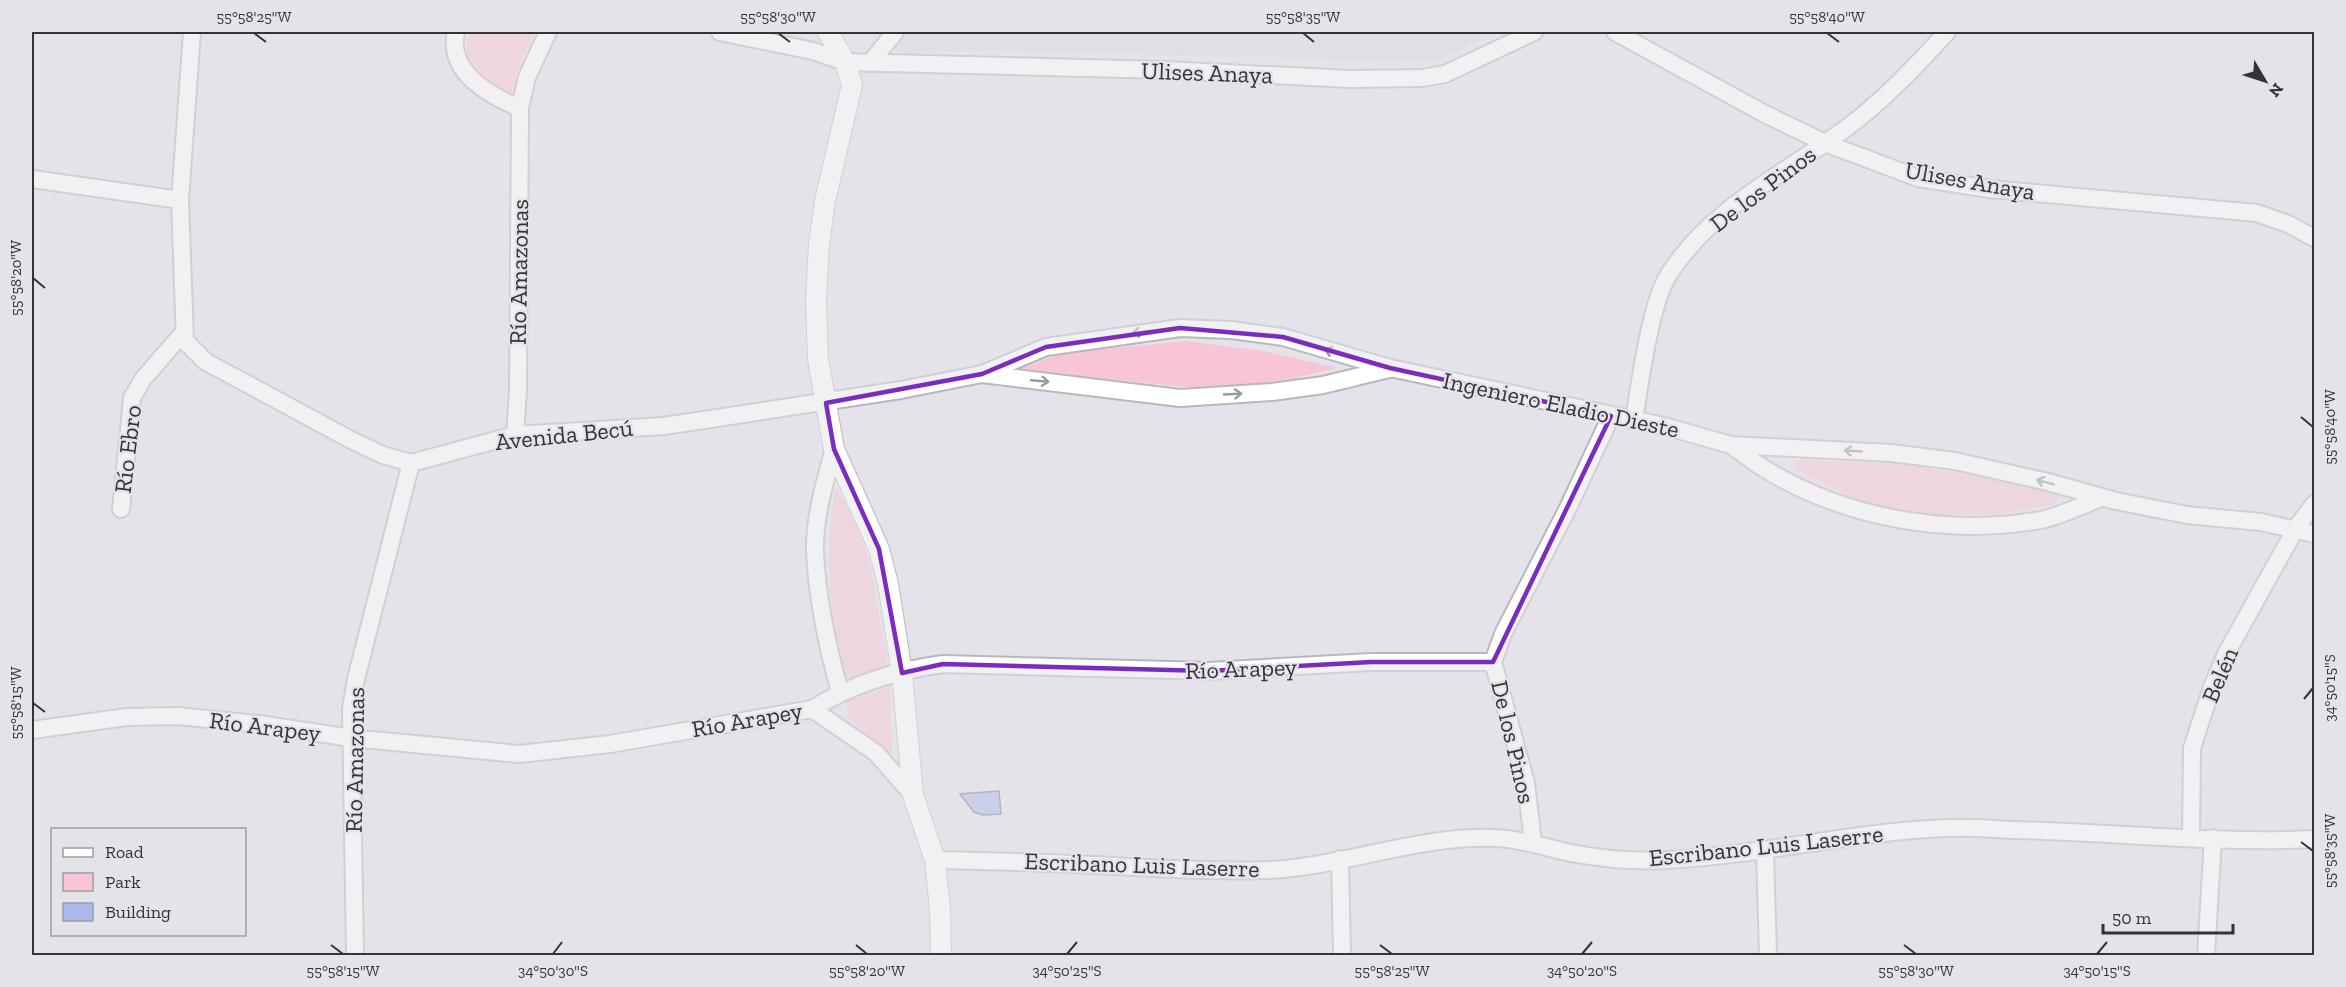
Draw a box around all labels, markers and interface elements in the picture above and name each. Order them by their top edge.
text: 55°58'25"W [217,8,291,26]
text: 55°58'30"W [740,8,816,26]
text: 55°58'35"W [1266,8,1340,26]
text: 55°58'40"W [1789,8,1865,26]
north arrow [2235,51,2295,111]
street label: Ulises Anaya [1141,56,1274,89]
text: N [2265,79,2287,101]
street label: De los Pinos [1704,139,1821,238]
street label: Ulises Anaya [1903,155,2038,206]
street label: Río Amazonas [503,199,534,345]
text: 55°58'20"W [7,240,25,316]
one-way arrow [1132,327,1152,338]
one-way arrow [1324,346,1343,357]
street label: Ingeniero Eladio Dieste [1440,365,1682,444]
one-way arrow [1029,376,1049,387]
one-way arrow [1223,389,1243,400]
text: 55°58'40"W [2321,389,2339,465]
street label: Río Ebro [108,403,147,495]
street label: Avenida Becú [494,413,635,456]
one-way arrow [1844,445,1863,456]
one-way arrow [2036,475,2055,487]
street label: Belén [2195,643,2244,707]
street label: Río Arapey [1184,652,1298,685]
text: 34°50'15"S [2321,654,2339,722]
text: 55°58'15"W [7,667,25,739]
street label: De los Pinos [1485,678,1542,806]
street label: Río Amazonas [339,687,370,833]
street label: Río Arapey [689,695,805,744]
street label: Río Arapey [208,705,323,748]
text: 55°58'35"W [2321,814,2339,888]
street label: Escribano Luis Laserre [1647,819,1885,872]
legend [51,828,246,936]
text: Road [105,841,144,863]
street label: Escribano Luis Laserre [1024,846,1260,883]
text: Park [105,871,141,893]
scale bar [2103,897,2234,935]
text: Building [105,901,171,923]
text: 50 m [2112,907,2152,929]
text: 55°58'15"W [307,962,379,980]
text: 34°50'30"S [518,962,588,980]
text: 55°58'20"W [829,962,905,980]
text: 34°50'25"S [1032,962,1102,980]
text: 55°58'25"W [1355,962,1429,980]
text: 34°50'20"S [1547,962,1617,980]
text: 55°58'30"W [1878,962,1954,980]
text: 34°50'15"S [2063,962,2131,980]

